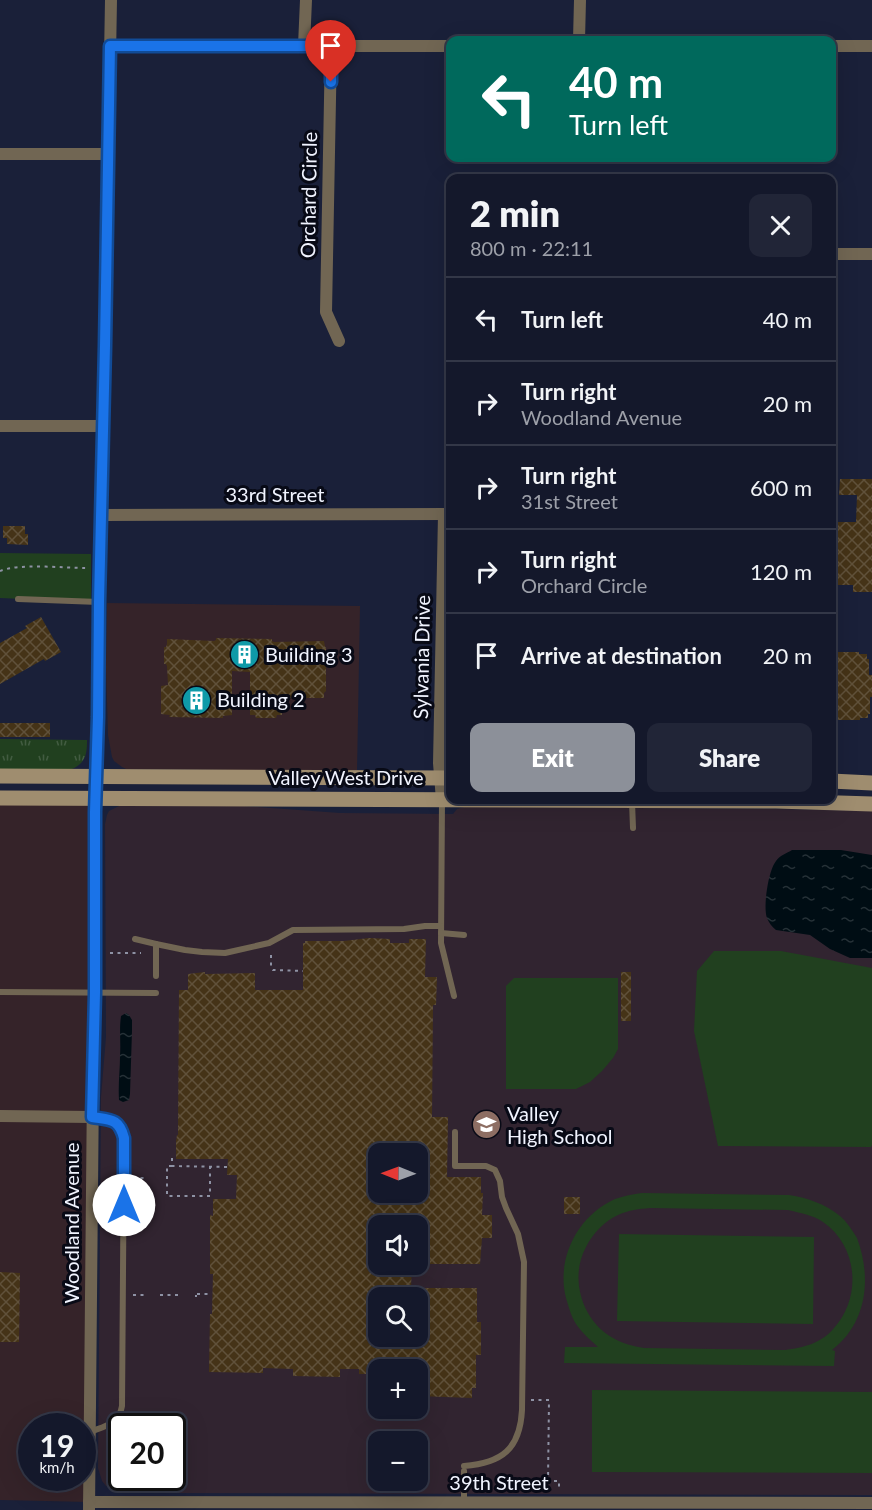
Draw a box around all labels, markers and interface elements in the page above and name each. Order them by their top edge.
pin [305,20,356,82]
icon: arrive [314,29,347,62]
text: 40 m [569,57,663,107]
icon: left [470,60,548,138]
text: Turn left [569,108,668,141]
street label: Orchard Circle [295,132,321,258]
text: 2 min [470,191,560,235]
button: close [749,194,812,257]
text: 800 m · 22:11 [470,236,593,260]
icon: left [470,303,503,336]
text: Turn left [521,306,603,333]
text: 40 m [763,306,812,333]
text: Turn right [521,378,616,405]
icon: right [470,387,503,420]
text: 20 m [763,390,812,417]
text: Woodland Avenue [521,405,682,429]
text: Turn right [521,462,616,489]
icon: right [470,471,503,504]
text: 600 m [750,474,812,501]
street label: 33rd Street [225,482,325,506]
text: 31st Street [521,489,618,513]
text: Turn right [521,546,616,573]
icon: right [470,555,503,588]
text: 120 m [750,558,812,585]
text: Orchard Circle [521,573,647,597]
street label: Sylvania Drive [408,595,434,719]
building icon: Building 3 [228,639,260,671]
icon: arrive [470,639,503,672]
place label: Building 3 [265,642,353,666]
text: Arrive at destination [521,642,722,669]
text: 20 m [763,642,812,669]
building icon: Building 2 [180,684,212,716]
place label: Building 2 [217,687,305,711]
button: Exit [470,723,635,792]
button: Share [647,723,812,792]
street label: Valley West Drive [268,765,424,789]
place label: Valley High School [507,1101,613,1148]
school or university icon: Valley High School [470,1109,502,1141]
street label: Woodland Avenue [59,1142,83,1304]
north arrow [368,1143,428,1203]
map controls [368,1143,428,1491]
position arrow [92,1173,156,1237]
button: sound [368,1215,428,1275]
button: search [368,1287,428,1347]
button: + [368,1359,428,1419]
speed limit sign: 20 [108,1413,186,1491]
text: 19 [40,1427,74,1463]
button: − [368,1431,428,1491]
text: km/h [39,1458,75,1476]
street label: 39th Street [449,1470,549,1494]

